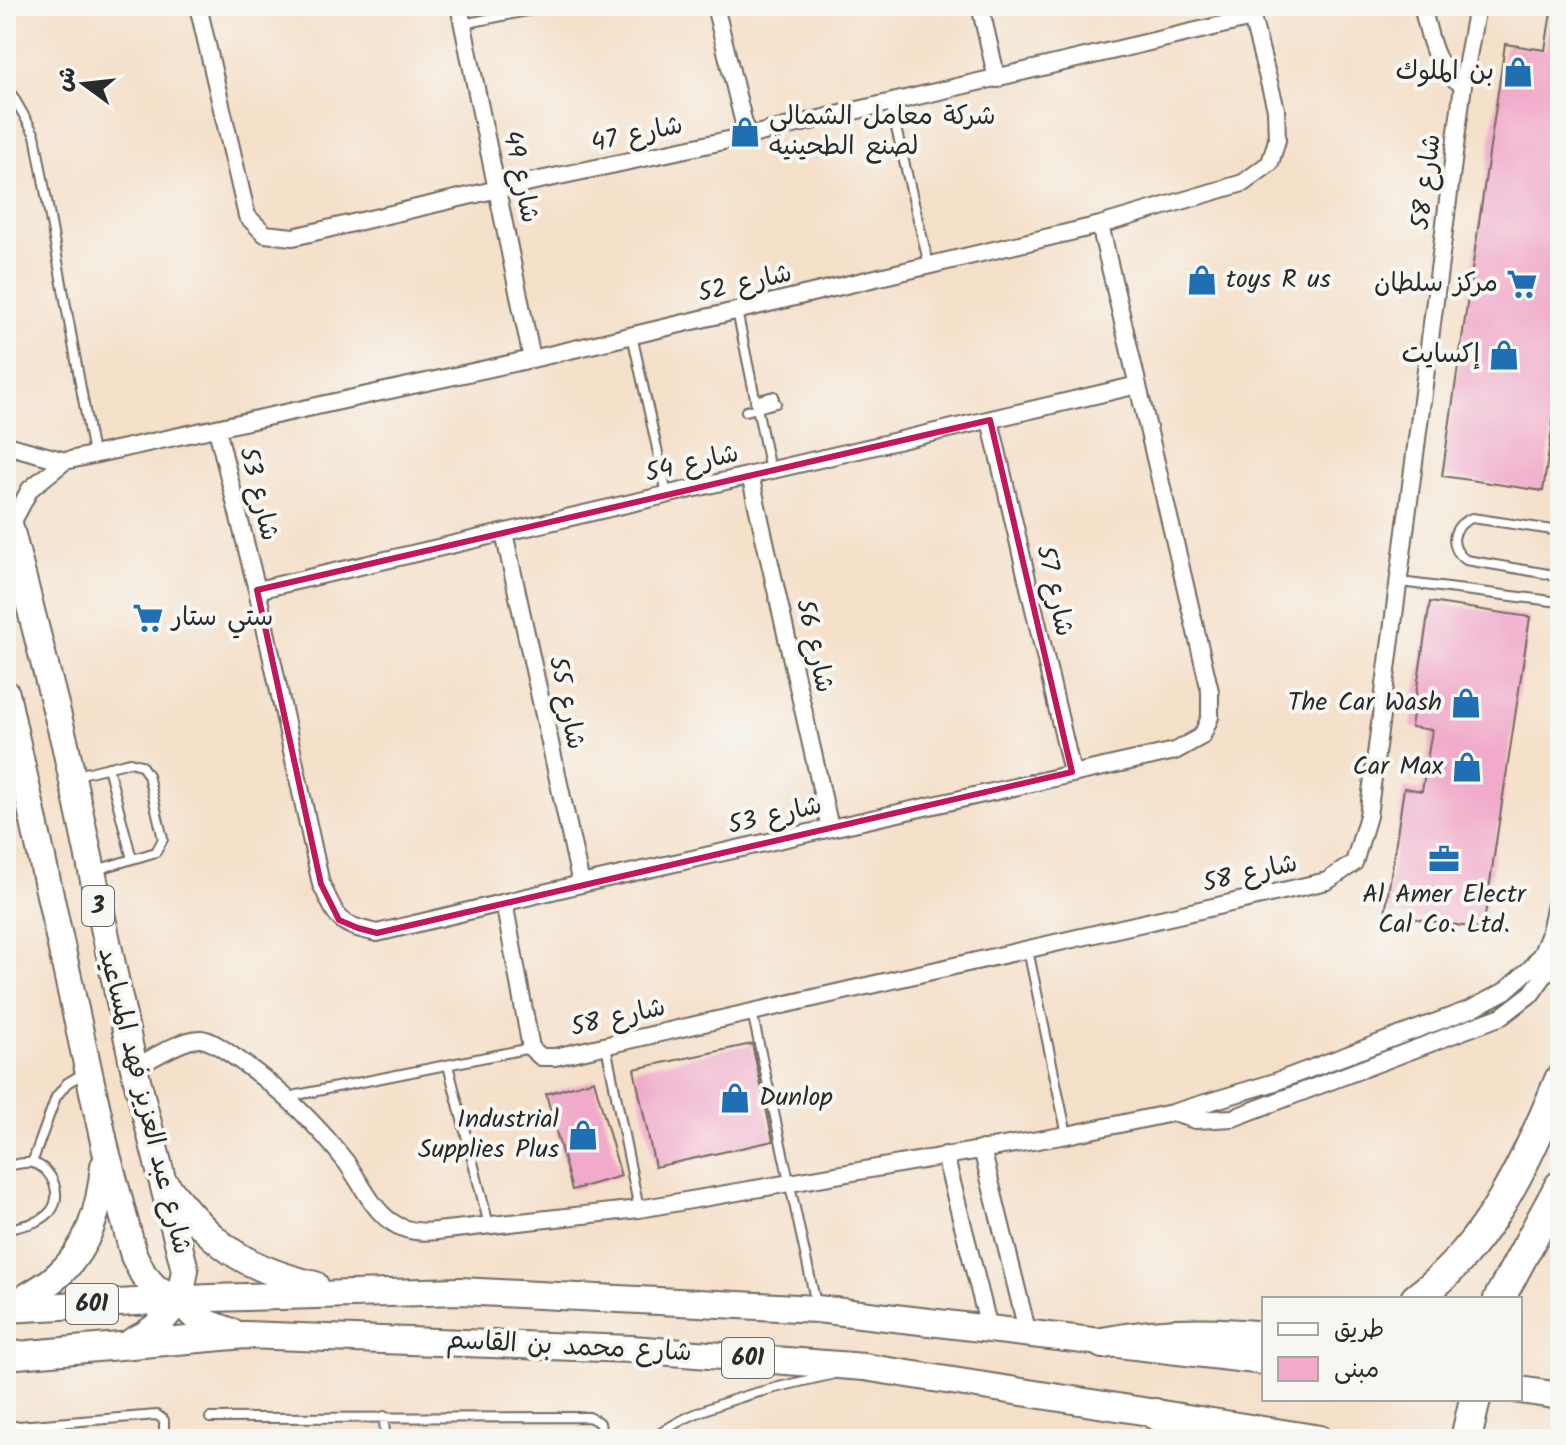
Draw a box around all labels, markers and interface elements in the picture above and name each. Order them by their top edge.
north arrow [44,44,124,124]
place label: بن الملوك [1396,51,1494,93]
shop icon: بن الملوك [1501,55,1535,89]
text: ش [47,63,87,96]
place label: شركة معامل الشمالي لصنع الطحينيه [769,96,996,168]
street label: شارع 47 [587,105,687,165]
shop icon: شركة معامل الشمالي لصنع الطحينيه [728,115,762,149]
street label: شارع 49 [490,127,550,227]
street label: شارع 58 [1400,132,1454,232]
street label: شارع 52 [694,253,796,315]
place label: toys R us [1226,259,1331,301]
shop icon: toys R us [1185,263,1219,297]
place label: مركز سلطان [1374,263,1498,305]
supermarket icon: مركز سلطان [1505,267,1539,301]
place label: إكسايت [1402,334,1480,376]
shop icon: إكسايت [1487,338,1521,372]
street label: شارع 54 [641,433,743,495]
street label: شارع 53 [226,443,290,545]
street label: شارع 57 [1023,541,1085,641]
street label: شارع 56 [783,595,845,697]
place label: ستي ستار [170,597,273,639]
supermarket icon: ستي ستار [131,601,165,635]
street label: شارع 55 [536,652,596,754]
place label: The Car Wash [1288,682,1442,724]
shop icon: The Car Wash [1449,686,1483,720]
place label: Car Max [1352,746,1444,788]
shop icon: Car Max [1450,750,1484,784]
street label: شارع 53 [724,785,826,847]
office icon: Al Amer Electr Cal Co. Ltd. [1427,842,1461,876]
street label: شارع 58 [1198,843,1302,905]
place label: Al Amer Electr Cal Co. Ltd. [1362,874,1527,946]
road number: 3 [82,886,114,926]
street label: شارع عبد العزيز فهد المساعيد [86,943,202,1259]
street label: شارع 58 [566,987,670,1049]
place label: Dunlop [759,1077,833,1119]
shop icon: Dunlop [718,1081,752,1115]
place label: Industrial Supplies Plus [418,1099,559,1171]
shop icon: Industrial Supplies Plus [566,1118,600,1152]
road number: 601 [66,1284,118,1324]
legend [1262,1297,1522,1401]
text: طريق [1334,1311,1384,1350]
street label: شارع محمد بن القاسم [445,1320,693,1374]
road number: 601 [722,1338,774,1378]
text: مبنى [1334,1351,1379,1390]

